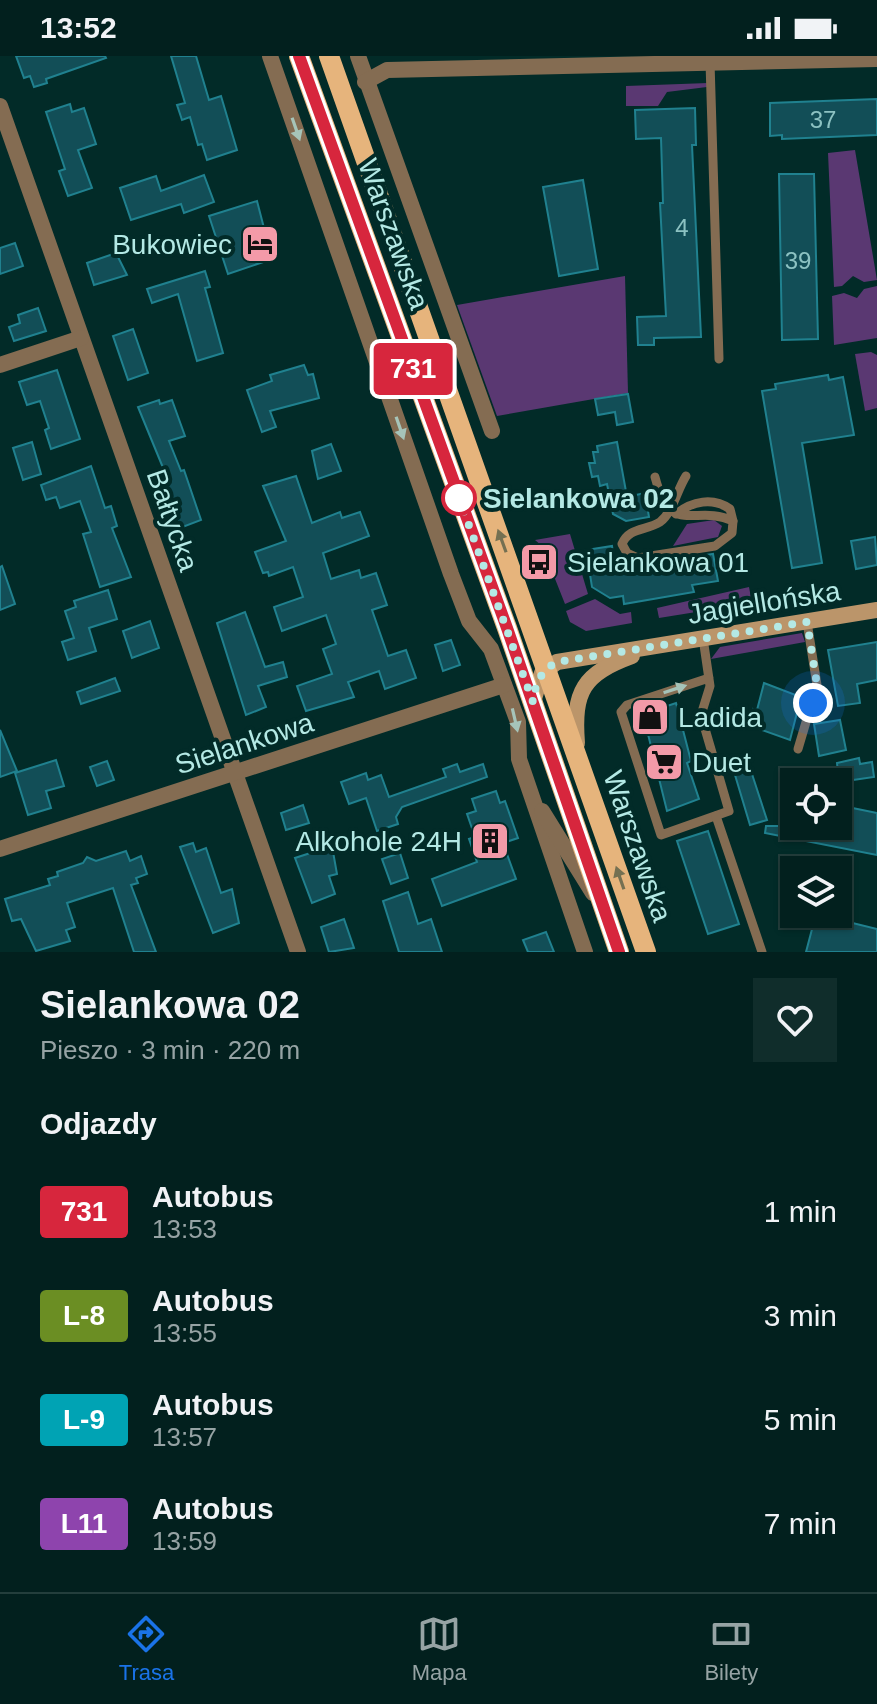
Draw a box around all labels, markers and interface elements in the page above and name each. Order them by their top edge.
text: 13:52 [40,11,117,44]
house number: 37 [810,106,836,133]
one-way arrow [290,118,303,142]
street label: Warszawska [352,155,435,314]
house number: 4 [675,214,689,241]
hotel icon: Bukowiec [239,223,281,265]
place label: Bukowiec [112,229,232,260]
house number: 39 [785,247,811,274]
line badge: 731 [367,343,459,395]
text: 731 [390,353,436,384]
one-way arrow [395,416,407,440]
street label: Bałtycka [141,465,205,576]
marker: Sielankowa 02 [442,481,476,515]
place label: Sielankowa 02 [483,483,674,514]
one-way arrow [495,528,508,552]
bus stop icon: Sielankowa 01 [518,541,560,583]
place label: Sielankowa 01 [567,547,749,578]
street label: Jagiellońska [686,575,843,630]
one-way arrow [664,682,688,694]
your location [793,683,833,723]
shop icon: Ladida [629,696,671,738]
place label: Ladida [678,702,763,733]
street label: Sielankowa [171,706,317,780]
one-way arrow [509,708,522,733]
supermarket icon: Duet [643,741,685,783]
place label: Duet [692,747,751,778]
street label: Warszawska [597,767,678,926]
map controls [780,768,852,928]
button: locate [780,768,852,840]
building icon: Alkohole 24H [469,820,511,862]
place label: Alkohole 24H [295,826,462,857]
button: layers [780,856,852,928]
one-way arrow [614,866,626,890]
button: heart [753,978,837,1062]
text: Sielankowa 02 [40,984,300,1026]
text: Pieszo · 3 min · 220 m [40,1035,300,1065]
text: Odjazdy [40,1107,157,1140]
text: Autobus [152,1180,274,1213]
text: 1 min [764,1195,837,1228]
text: 731 [61,1196,107,1227]
text: 13:53 [152,1214,217,1244]
text: Autobus [152,1284,274,1317]
text: 3 min [764,1299,837,1332]
text: L-8 [63,1300,105,1331]
text: 13:55 [152,1318,217,1348]
text: Autobus [152,1388,274,1421]
text: 5 min [764,1403,837,1436]
text: L-9 [63,1404,105,1435]
text: 13:57 [152,1422,217,1452]
text: Autobus [152,1492,274,1525]
text: 7 min [764,1507,837,1540]
text: L11 [61,1508,107,1539]
text: 13:59 [152,1526,217,1556]
tab: Trasa [119,1612,174,1686]
tab: Mapa [412,1612,467,1686]
tab: Bilety [704,1612,758,1686]

